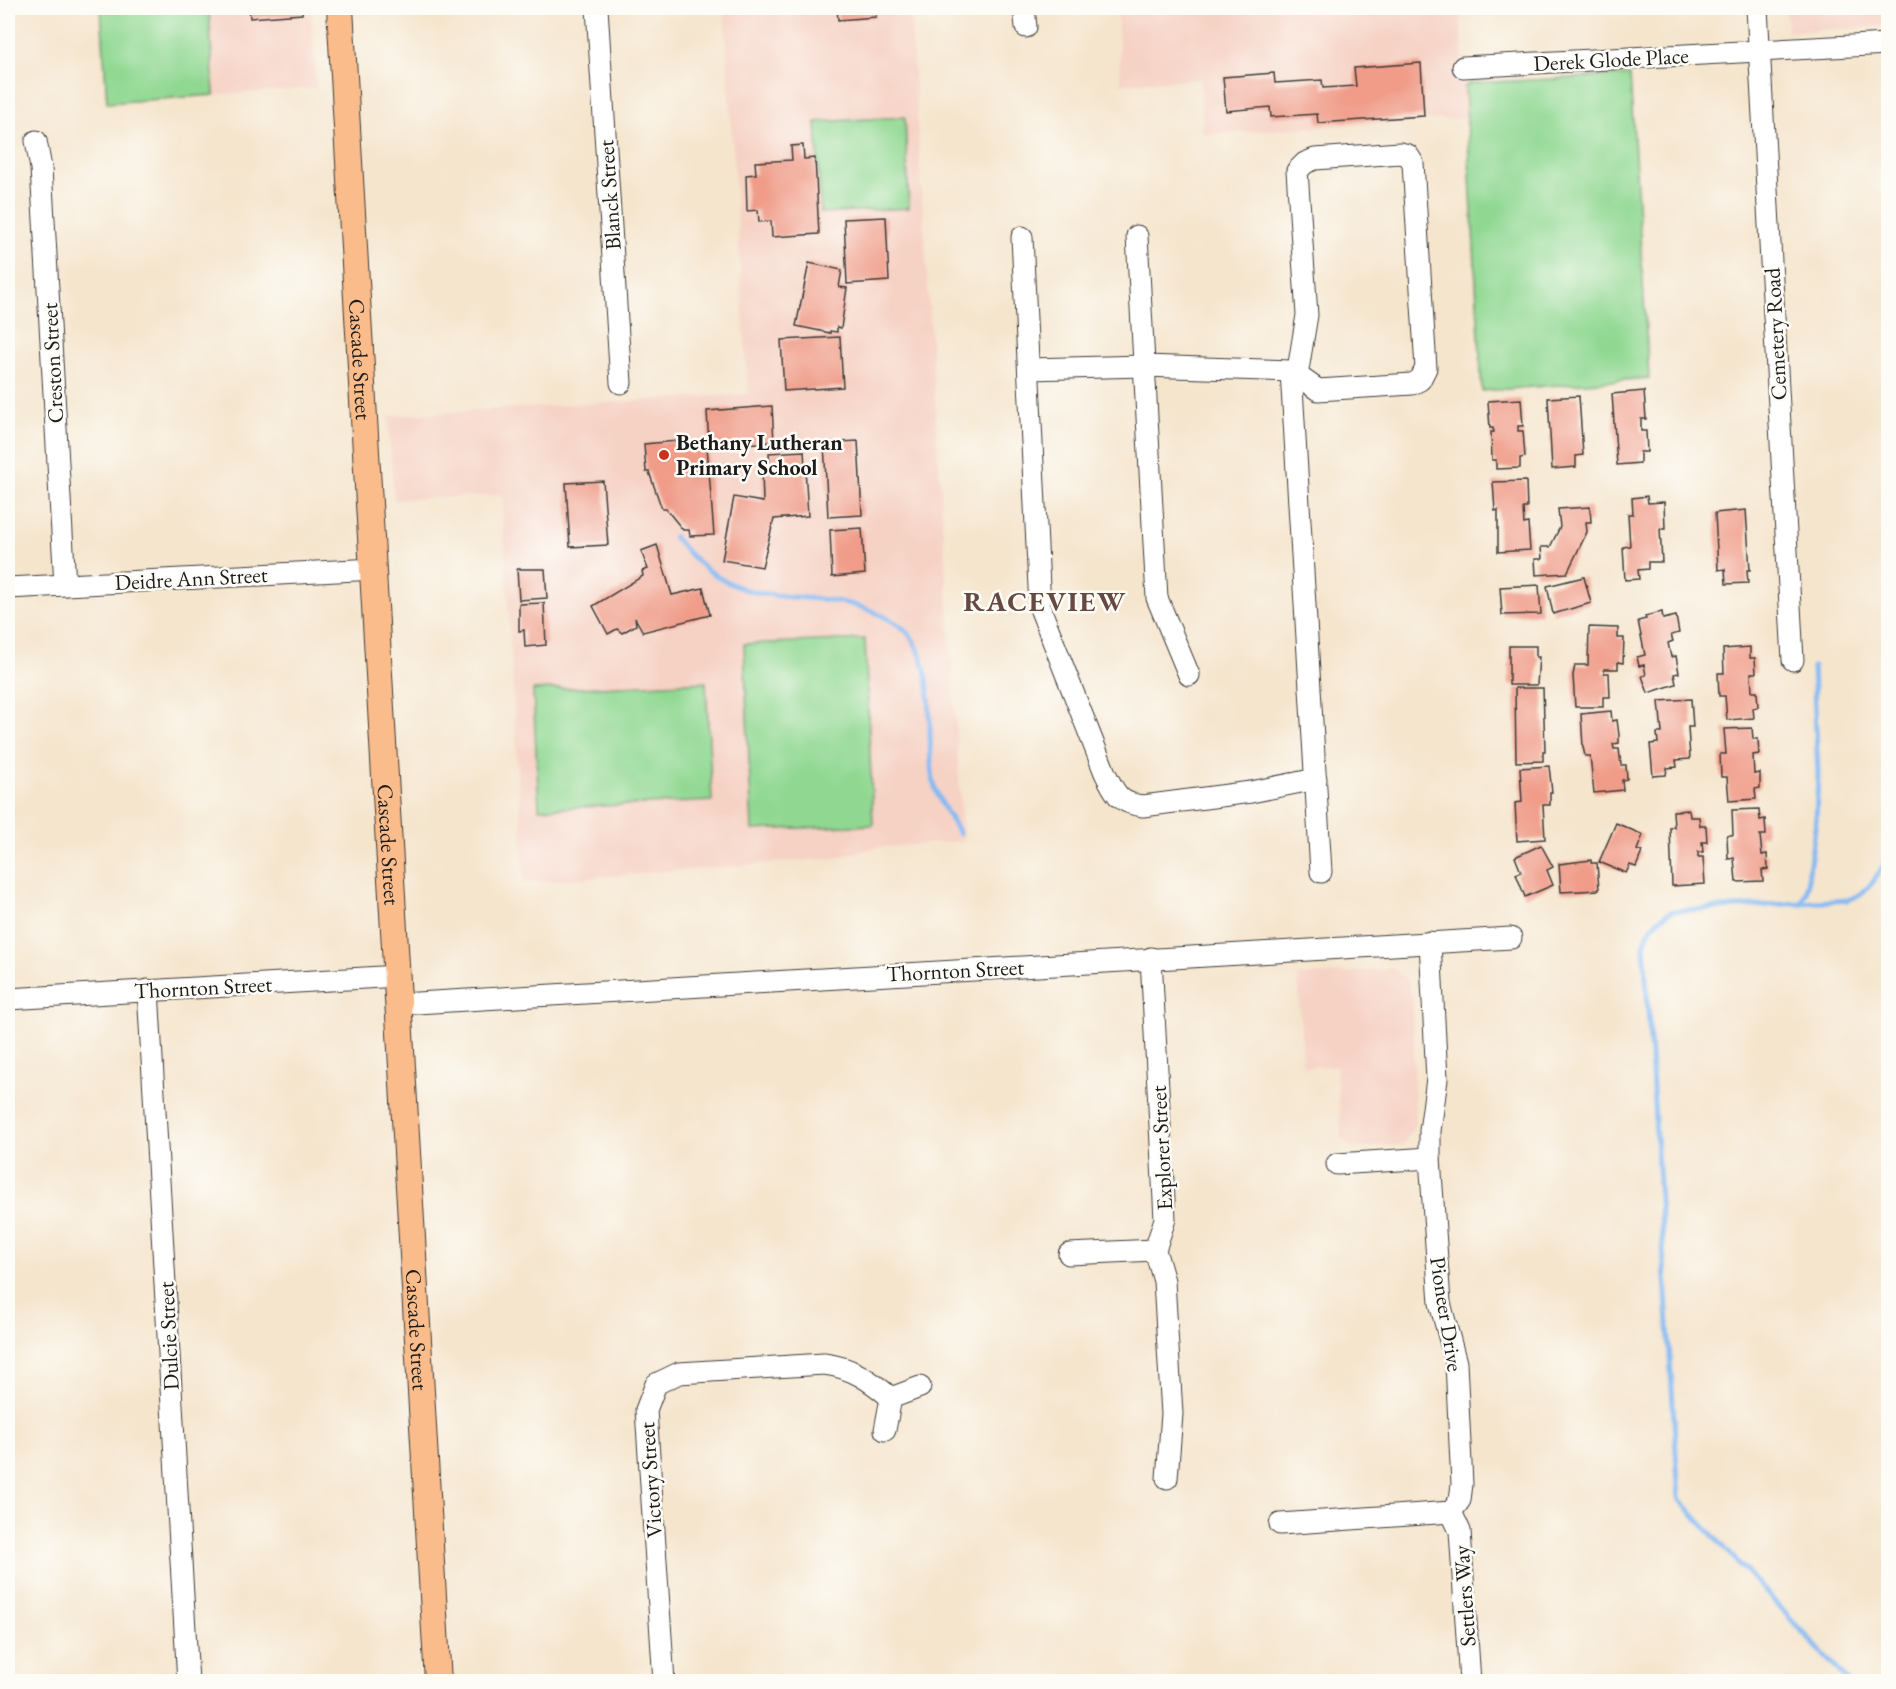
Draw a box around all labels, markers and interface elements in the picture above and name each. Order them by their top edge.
street label: Derek Glode Place [1533,41,1690,78]
street label: Blanck Street [591,139,628,251]
street label: Cemetery Road [1757,266,1793,401]
street label: Cascade Street [342,298,378,421]
street label: Creston Street [35,302,70,424]
place label: Bethany Lutheran Primary School [676,428,843,482]
marker: Bethany Lutheran Primary School [657,448,671,462]
street label: Deidre Ann Street [114,560,268,597]
district label: RACEVIEW [963,583,1127,619]
street label: Cascade Street [370,783,407,906]
street label: Thornton Street [885,952,1025,989]
street label: Thornton Street [133,969,273,1006]
street label: Explorer Street [1144,1085,1179,1211]
street label: Pioneer Drive [1423,1255,1470,1374]
street label: Cascade Street [399,1268,435,1391]
street label: Dulcie Street [151,1281,186,1391]
street label: Victory Street [632,1421,669,1539]
street label: Settlers Way [1446,1544,1483,1648]

